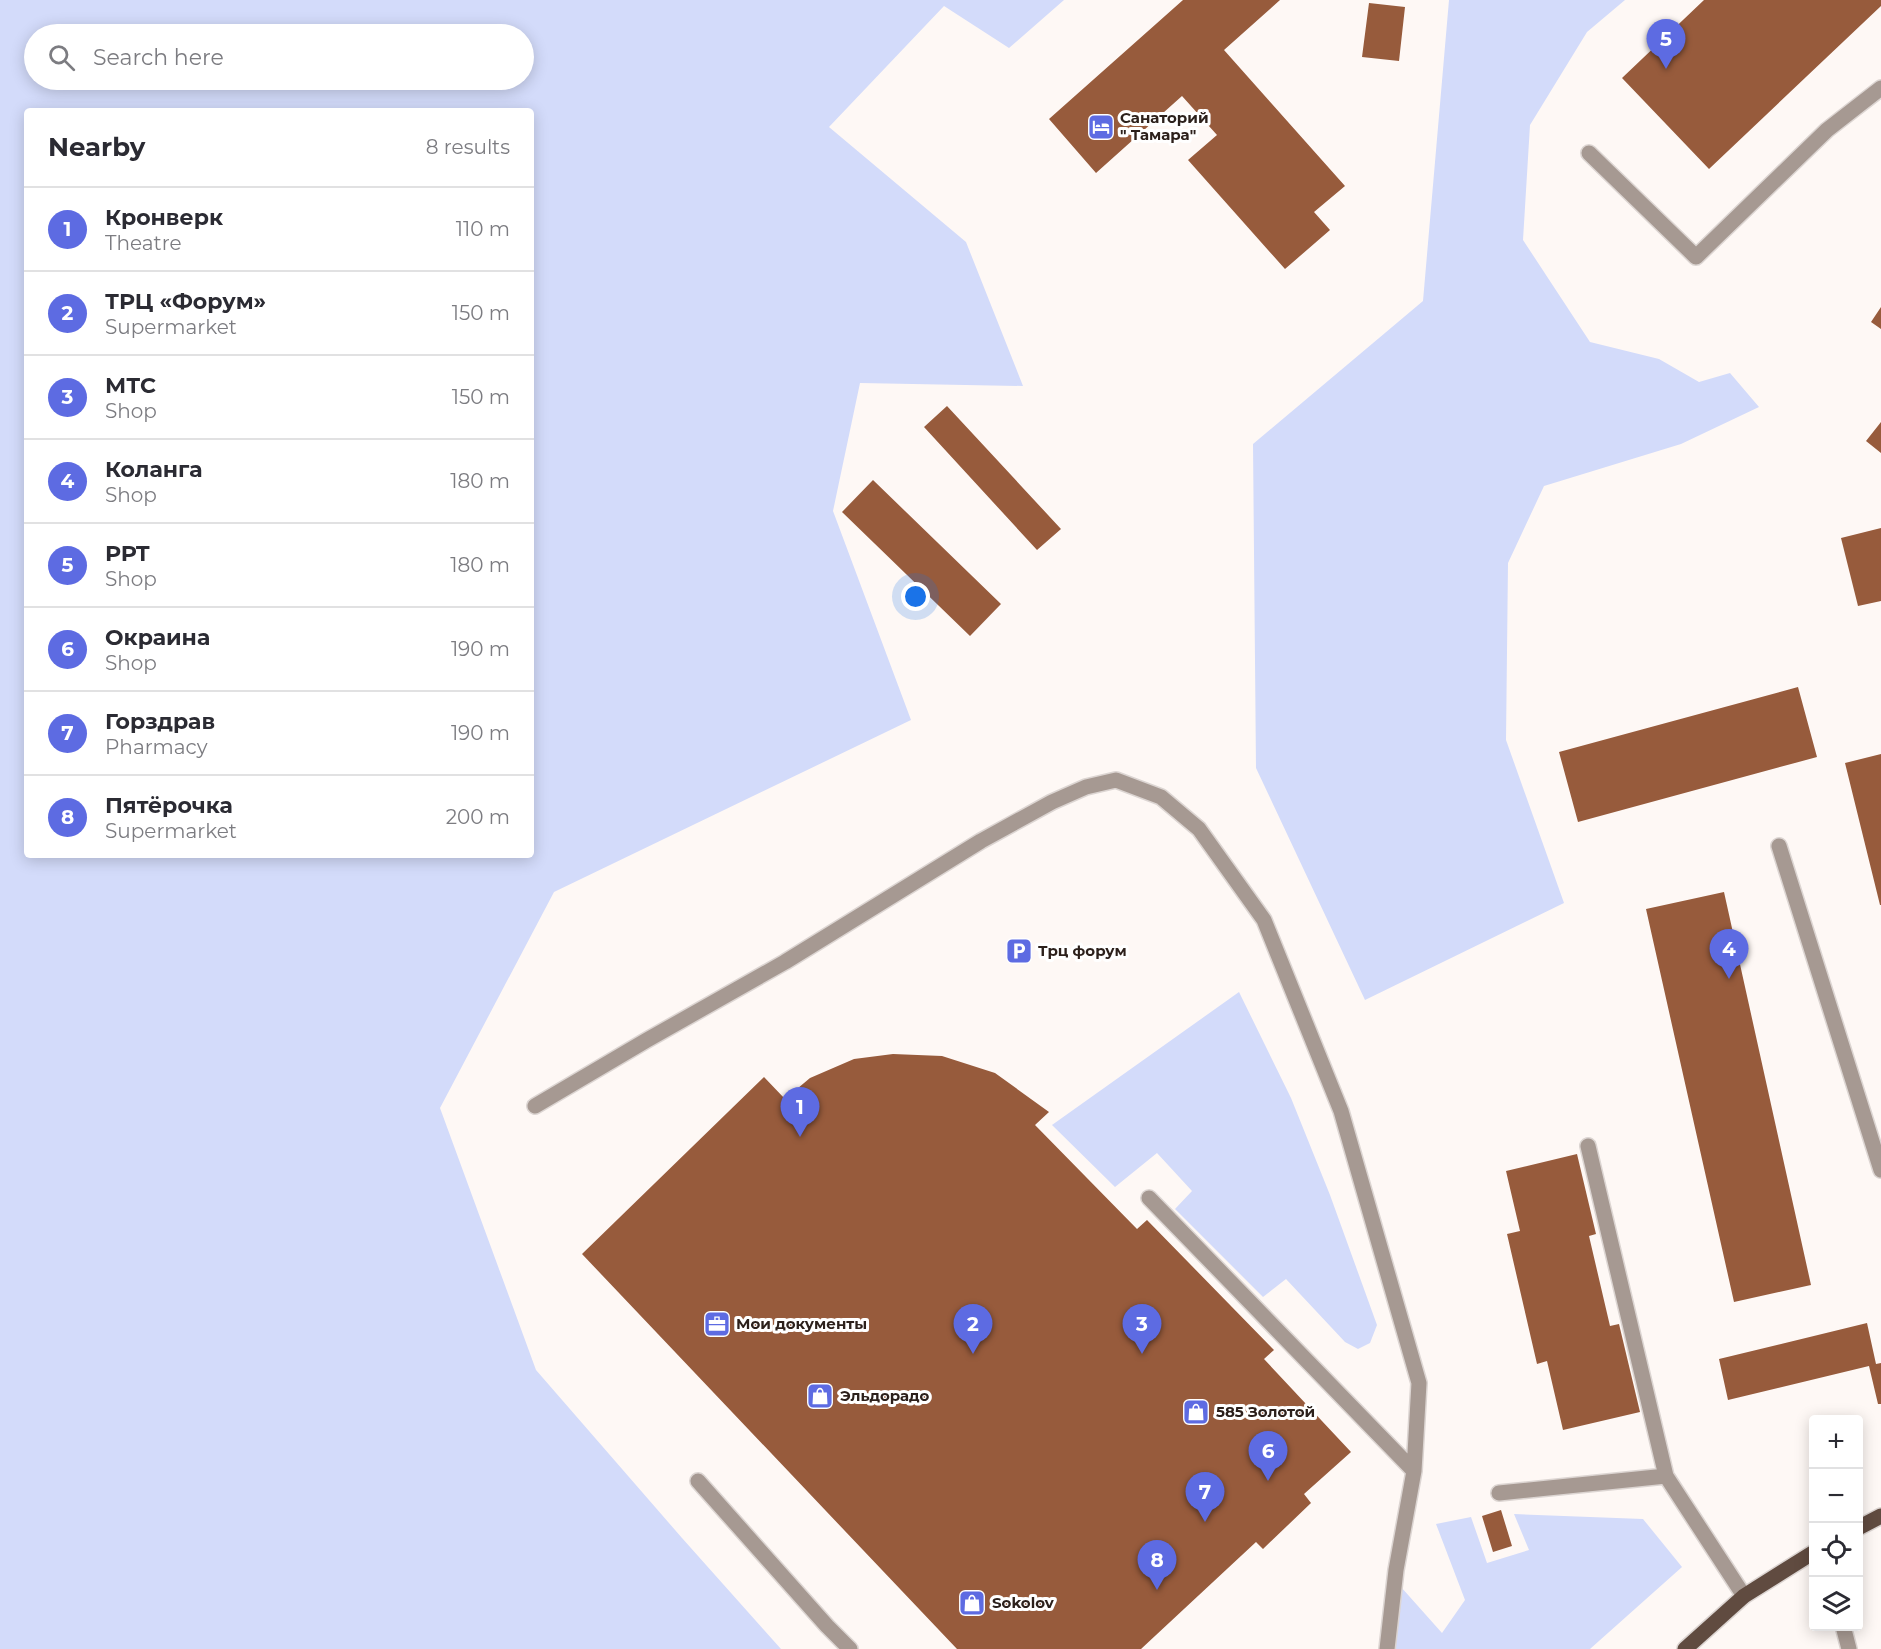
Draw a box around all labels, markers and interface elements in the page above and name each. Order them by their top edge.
pin: 5 [1646,20,1686,69]
search box [24,24,534,90]
icon: search [45,41,78,74]
text: Search here [93,44,224,71]
place label: Санаторий " Тамара" [1120,108,1209,144]
hotel icon: Санаторий " Тамара" [1086,112,1116,142]
text: Nearby [48,131,145,163]
text: 8 results [426,135,510,159]
text: Кронверк [105,204,223,231]
text: 1 [64,217,71,241]
text: 110 m [456,217,510,241]
text: Theatre [105,231,182,255]
text: ТРЦ «Форум» [105,288,266,315]
text: 2 [62,301,73,325]
text: 150 m [452,301,510,325]
text: Supermarket [105,315,237,339]
text: МТС [105,372,156,399]
text: 3 [62,385,73,409]
text: 150 m [452,385,510,409]
text: Shop [105,399,157,423]
text: Коланга [105,456,203,483]
text: 4 [61,469,74,493]
text: 180 m [450,469,510,493]
text: Shop [105,483,157,507]
text: РРТ [105,540,150,567]
text: 5 [62,553,73,577]
text: 180 m [450,553,510,577]
text: Shop [105,567,157,591]
your location [901,582,930,611]
text: Окраина [105,624,210,651]
text: 6 [61,637,74,661]
text: 190 m [451,637,510,661]
text: Shop [105,651,157,675]
text: Горздрав [105,708,215,735]
text: 7 [61,721,74,745]
text: 190 m [451,721,510,745]
text: Pharmacy [105,735,208,759]
text: Пятёрочка [105,792,233,819]
text: 8 [61,805,74,829]
text: 200 m [446,805,510,829]
text: Supermarket [105,819,237,843]
pin: 4 [1710,930,1748,979]
parking icon: Трц форум [1004,936,1034,966]
place label: Трц форум [1038,941,1127,960]
pin: 1 [780,1088,820,1137]
pin: 2 [954,1304,992,1354]
pin: 3 [1122,1304,1162,1354]
office icon: Мои документы [702,1309,732,1339]
place label: Мои документы [736,1314,867,1333]
shop icon: Эльдорадо [805,1381,835,1411]
place label: Эльдорадо [840,1386,930,1405]
shop icon: 585 Золотой [1181,1397,1211,1427]
place label: 585 Золотой [1216,1402,1315,1421]
map controls [1809,1415,1863,1631]
button: + [1809,1415,1863,1469]
pin: 6 [1248,1432,1288,1481]
button: − [1809,1469,1863,1523]
pin: 7 [1186,1472,1224,1522]
button: locate [1809,1523,1863,1577]
pin: 8 [1138,1540,1176,1590]
button: layers [1809,1577,1863,1631]
shop icon: Sokolov [957,1588,987,1618]
place label: Sokolov [992,1593,1055,1612]

